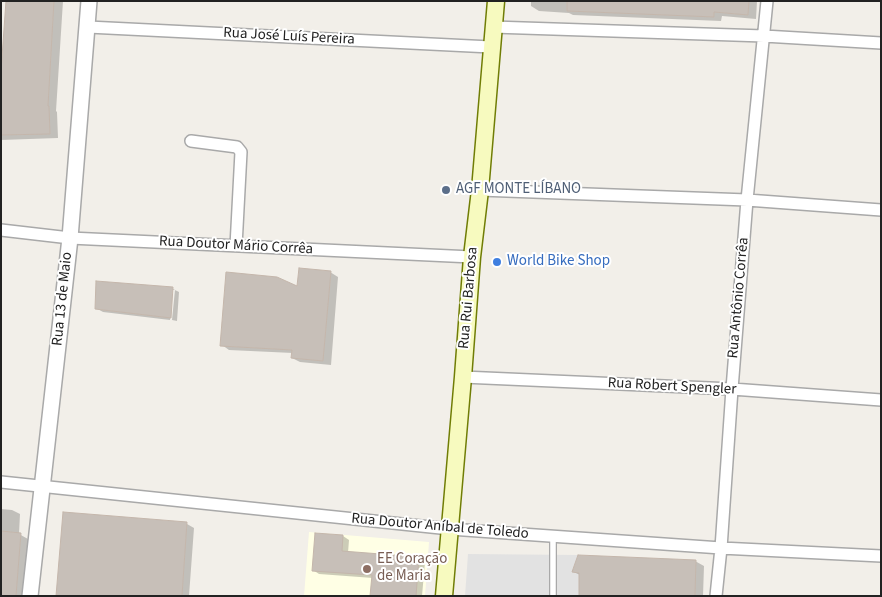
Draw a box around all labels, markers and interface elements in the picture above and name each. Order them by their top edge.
street label: Rua José Luís Pereira [223,25,355,49]
place label: AGF MONTE LÍBANO [456,181,581,199]
marker: AGF MONTE LÍBANO [440,184,452,196]
street label: Rua Doutor Mário Corrêa [159,233,313,259]
street label: Rua Antônio Corrêa [725,237,753,359]
street label: Rua Rui Barbosa [456,246,482,350]
street label: Rua 13 de Maio [49,251,77,347]
place label: World Bike Shop [507,253,610,271]
marker: World Bike Shop [491,256,503,268]
street label: Rua Robert Spengler [607,375,737,399]
street label: Rua Doutor Aníbal de Toledo [350,510,530,544]
place label: EE Coração de Maria [377,551,447,586]
marker: EE Coração de Maria [361,563,373,575]

